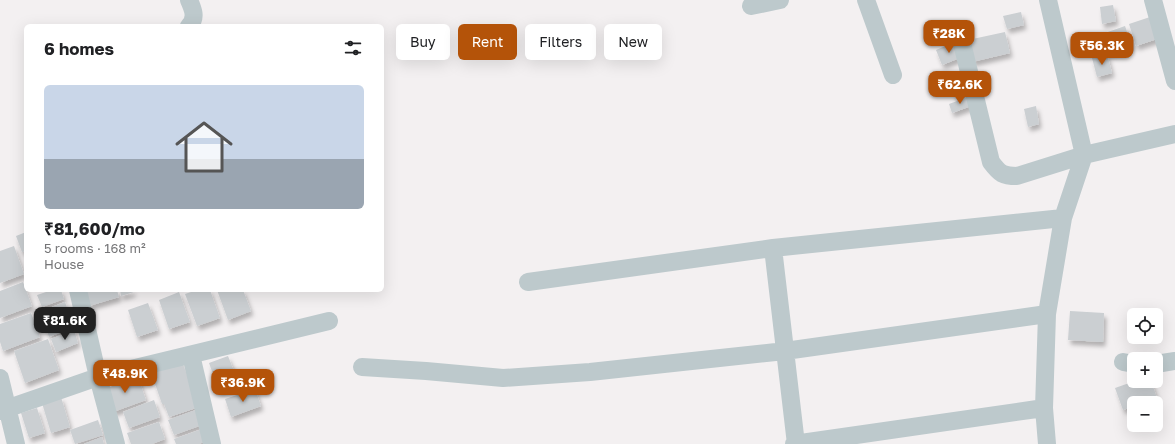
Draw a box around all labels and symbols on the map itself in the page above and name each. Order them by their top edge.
pin: ₹28K [925,20,973,54]
pin: ₹56.3K [1069,32,1135,66]
pin: ₹62.6K [927,71,993,105]
pin: ₹81.6K [32,307,98,341]
pin: ₹48.9K [92,360,158,394]
pin: ₹36.9K [210,369,276,403]

